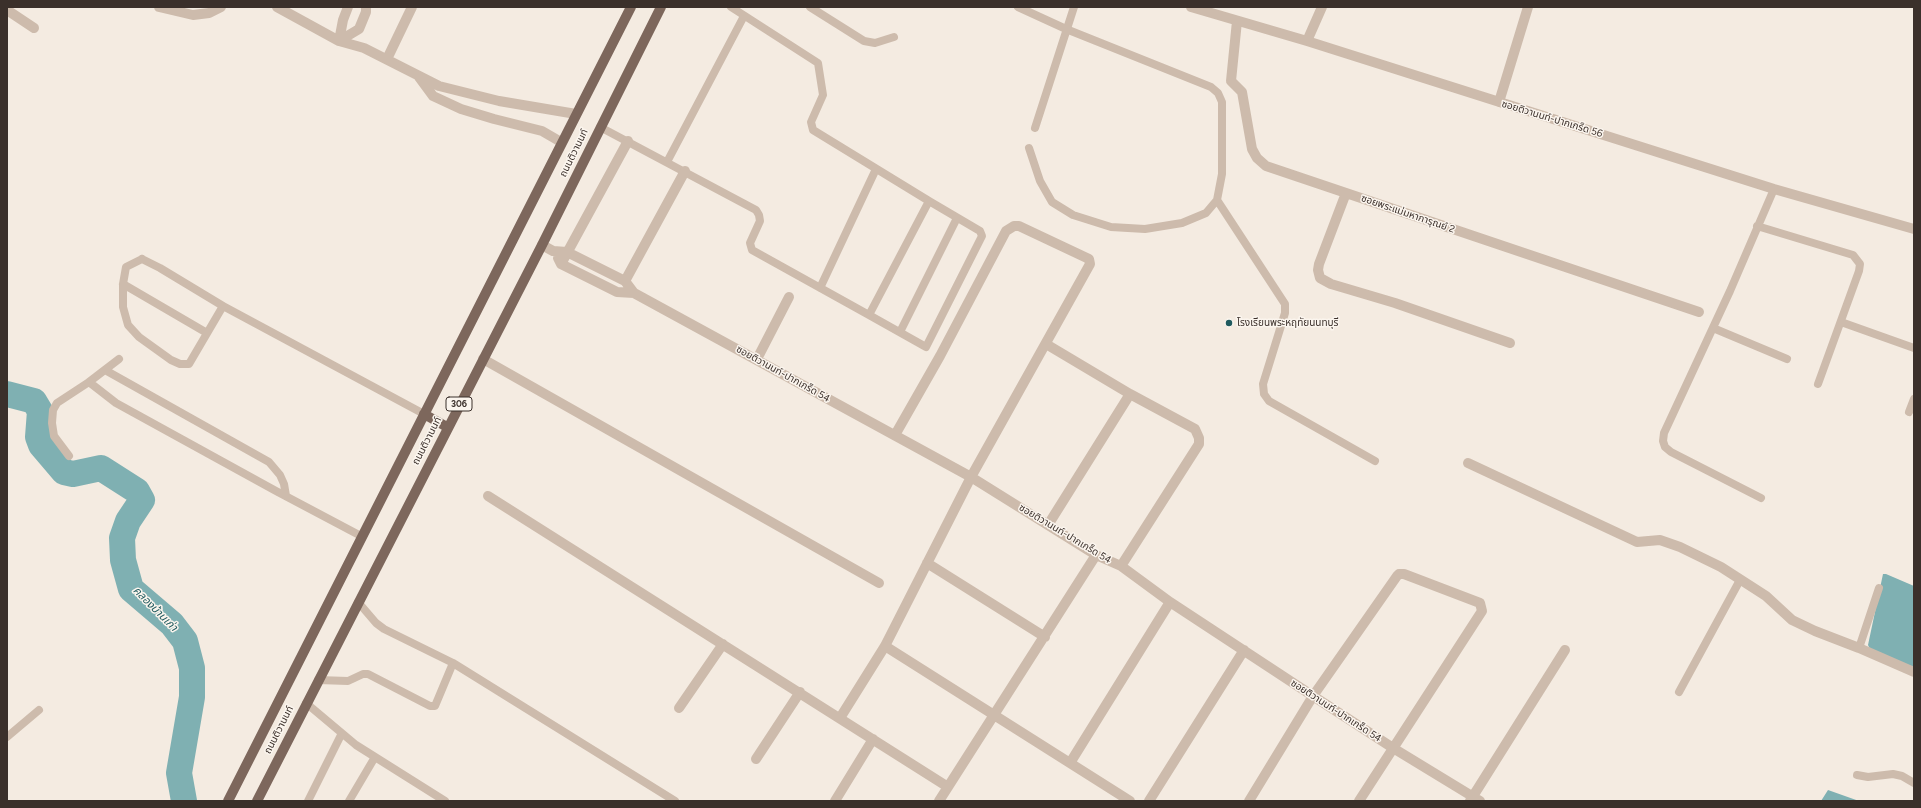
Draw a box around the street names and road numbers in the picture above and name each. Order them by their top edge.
street label: ซอยติวานนท์-ปากเกร็ด 56 [1500,98,1604,140]
street label: ถนนติวานนท์ [557,127,591,179]
street label: ซอยพระแม่มหาการุณย์ 2 [1360,192,1456,236]
street label: ซอยติวานนท์-ปากเกร็ด 54 [734,343,832,405]
road number: 306 [446,397,472,411]
street label: ถนนติวานนท์ [410,415,444,467]
street label: ซอยติวานนท์-ปากเกร็ด 54 [1017,502,1113,566]
street label: ซอยติวานนท์-ปากเกร็ด 54 [1288,677,1384,745]
street label: ถนนติวานนท์ [262,704,296,756]

